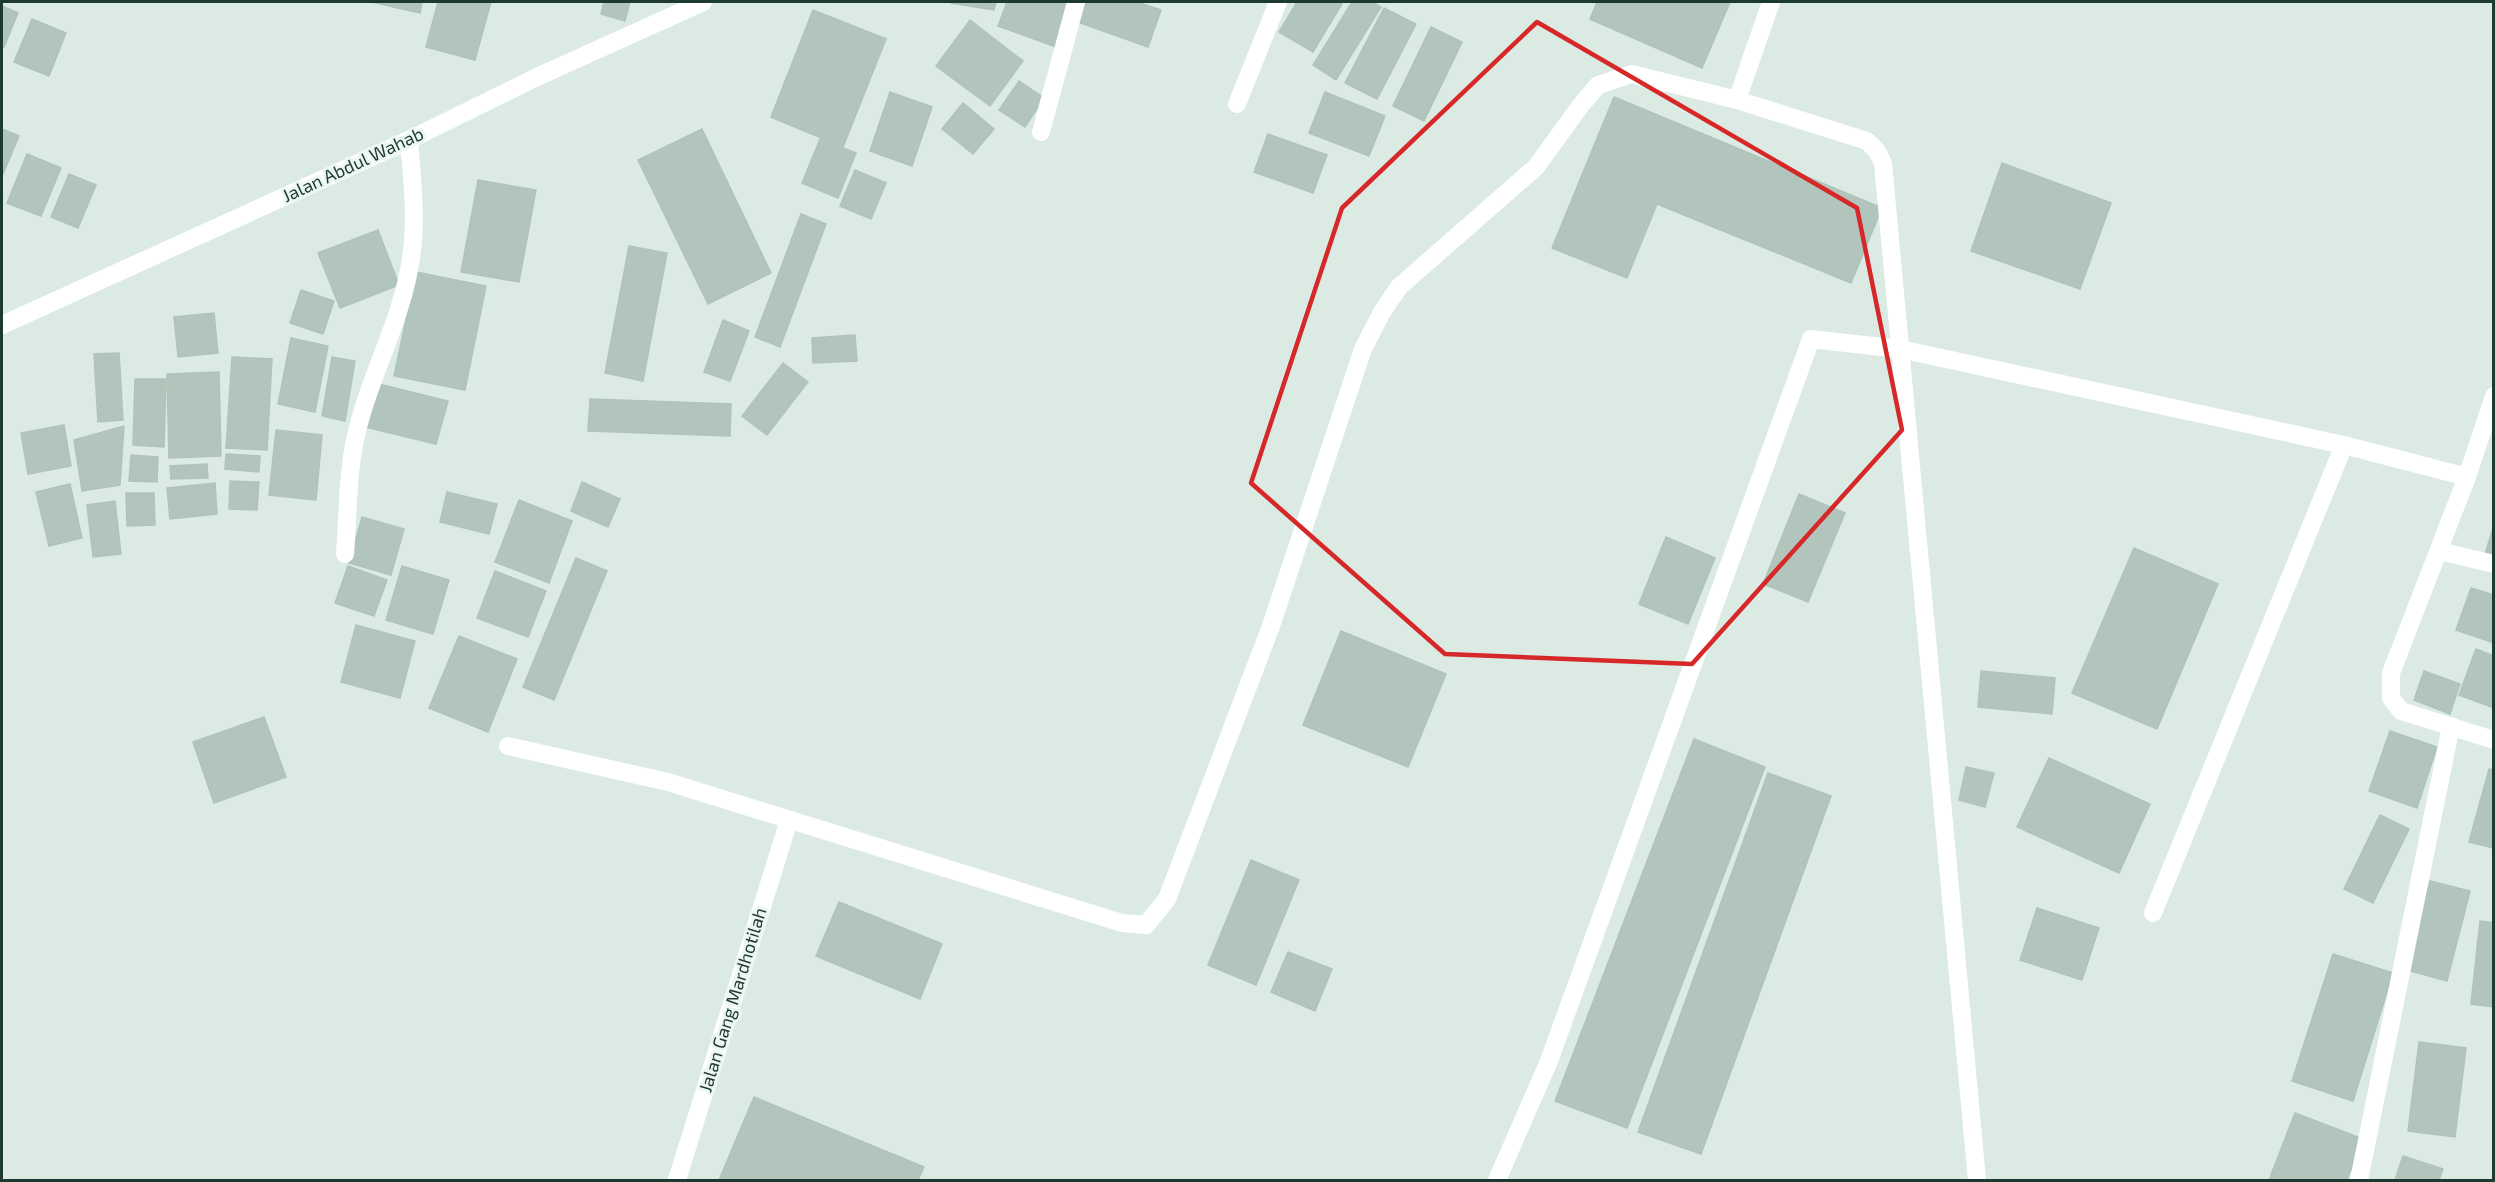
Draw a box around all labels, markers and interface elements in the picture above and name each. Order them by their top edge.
street label: Jalan Abdul Wahab [278,122,427,206]
street label: Jalan Gang Mardhotilah [693,905,771,1095]

